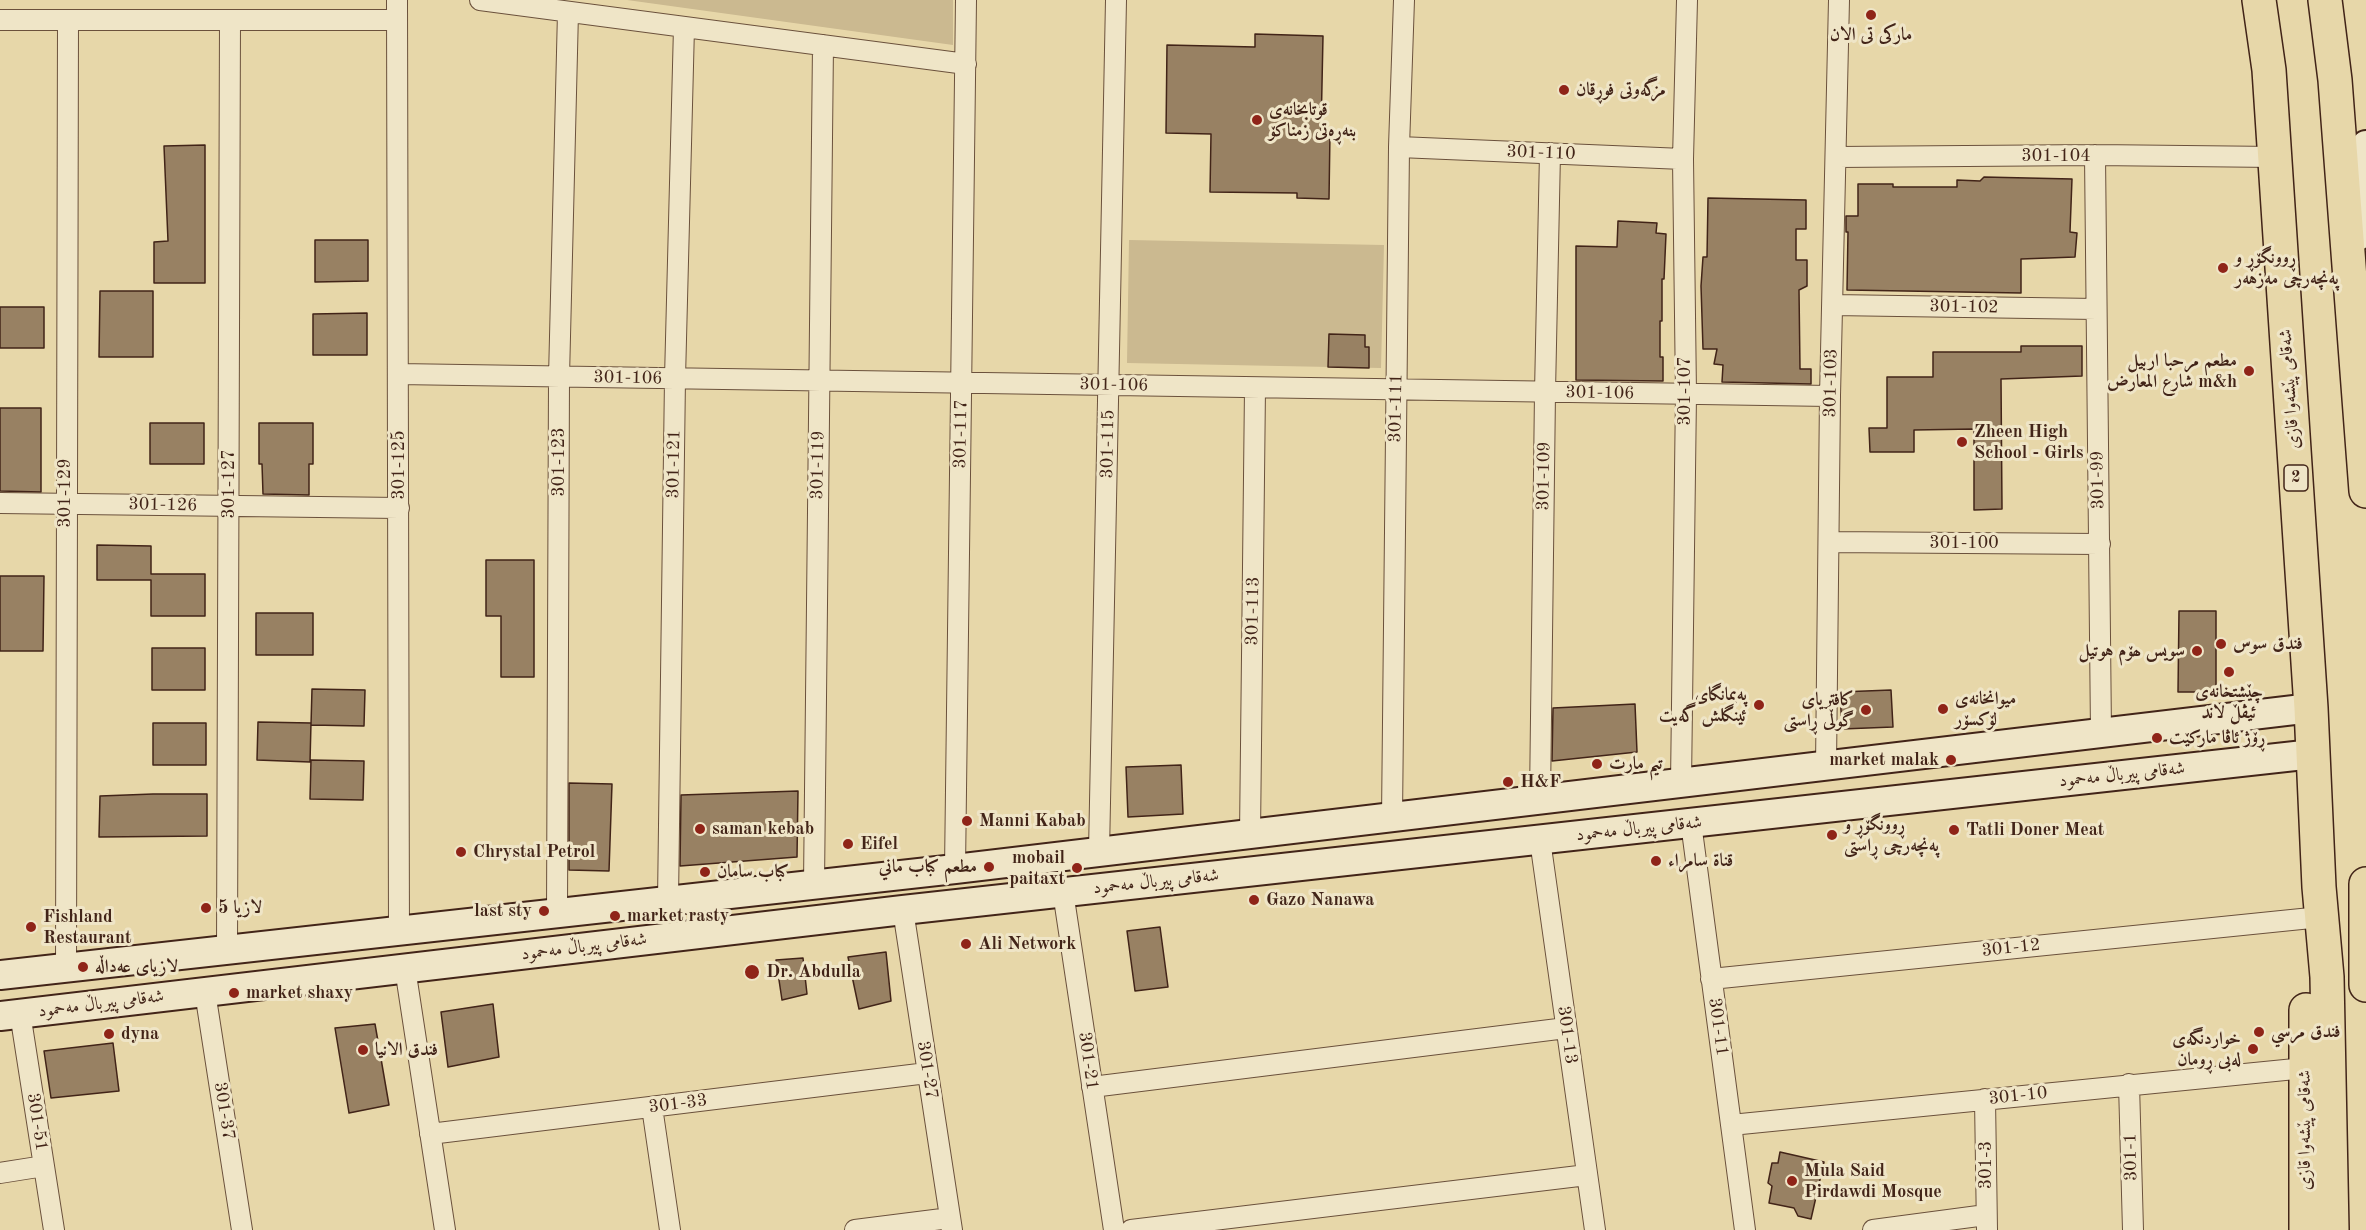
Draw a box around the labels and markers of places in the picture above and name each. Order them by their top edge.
marker: مارکی تی الان [1864,8,1878,22]
place label: مارکی تی الان [1830,24,1912,46]
place label: مزگەوتی فوڕقان [1576,79,1666,101]
marker: مزگەوتی فوڕقان [1557,83,1571,97]
place label: قوتابخانەی بنەڕەتی زمناکۆ [1269,99,1356,142]
marker: قوتابخانەی بنەڕەتی زمناکۆ [1250,113,1264,127]
place label: ڕوونگۆڕ و پەنچەرچی مەزهەر [2235,247,2339,290]
marker: ڕوونگۆڕ و پەنچەرچی مەزهەر [2216,261,2230,275]
place label: مطعم مرحبا اربيل شارع المعارض m&h [2107,350,2237,392]
marker: مطعم مرحبا اربيل شارع المعارض m&h [2242,364,2256,378]
place label: Zheen High School - Girls [1974,421,2083,464]
marker: Zheen High School - Girls [1955,435,1969,449]
place label: فندق سوس [2233,633,2303,655]
marker: فندق سوس [2214,637,2228,651]
place label: سویس ھۆم هوتيل [2079,640,2185,662]
marker: سویس ھۆم هوتيل [2190,644,2204,658]
marker: چێشتخانەی ئیڤڵ لاند [2222,665,2236,679]
place label: چێشتخانەی ئیڤڵ لاند [2195,681,2263,724]
place label: پەیمانگای ئینگلش گەیت [1659,684,1747,726]
place label: میوانخانەی لۆکسۆر [1955,688,2016,730]
place label: کافتریای گوڵی ڕاستی [1784,689,1854,732]
marker: پەیمانگای ئینگلش گەیت [1752,698,1766,712]
marker: میوانخانەی لۆکسۆر [1936,702,1950,716]
marker: کافتریای گوڵی ڕاستی [1859,703,1873,717]
place label: ڕۆژ ئاڤا مارکێت [2169,727,2265,749]
marker: ڕۆژ ئاڤا مارکێت [2150,731,2164,745]
place label: market malak [1829,749,1939,771]
place label: تیم مارت [1609,753,1663,775]
marker: market malak [1944,753,1958,767]
marker: تیم مارت [1590,757,1604,771]
place label: H&F [1520,771,1561,793]
marker: H&F [1501,775,1515,789]
place label: Manni Kabab [979,810,1086,832]
marker: Manni Kabab [960,814,974,828]
place label: ڕوونگۆڕ و پەنچەرچی ڕاستی [1844,814,1939,856]
place label: saman kebab [712,818,814,840]
place label: Tatli Doner Meat [1966,819,2104,841]
marker: saman kebab [693,822,707,836]
marker: Tatli Doner Meat [1947,823,1961,837]
marker: ڕوونگۆڕ و پەنچەرچی ڕاستی [1825,828,1839,842]
place label: Eifel [860,833,898,855]
marker: Eifel [841,837,855,851]
place label: Chrystal Petrol [473,841,595,863]
marker: Chrystal Petrol [454,845,468,859]
place label: mobail paitaxt [1009,847,1065,890]
place label: قناة سامراء [1668,850,1733,872]
marker: قناة سامراء [1649,854,1663,868]
place label: مطعم كباب ماني [879,856,977,878]
marker: مطعم كباب ماني [982,860,996,874]
place label: کباب سامان [717,861,789,883]
marker: mobail paitaxt [1070,861,1084,875]
marker: کباب سامان [698,865,712,879]
place label: Gazo Nanawa [1266,889,1374,911]
marker: Gazo Nanawa [1247,893,1261,907]
place label: لازیا 5 [218,897,262,919]
place label: last sty [474,900,532,922]
marker: لازیا 5 [199,901,213,915]
marker: last sty [537,904,551,918]
place label: market rasty [627,905,729,927]
place label: Fishland Restaurant [43,906,131,948]
marker: market rasty [608,909,622,923]
marker: Fishland Restaurant [24,920,38,934]
place label: Ali Network [978,933,1076,955]
marker: Ali Network [959,937,973,951]
place label: لازیای عەداڵە [95,956,178,978]
marker: لازیای عەداڵە [76,960,90,974]
place label: Dr. Abdulla [766,961,861,983]
marker: Dr. Abdulla [743,963,761,981]
place label: market shaxy [246,982,353,1004]
marker: market shaxy [227,986,241,1000]
place label: فندق مرسي [2271,1021,2341,1043]
place label: dyna [121,1023,159,1045]
marker: فندق مرسي [2252,1025,2266,1039]
marker: dyna [102,1027,116,1041]
place label: خواردنگەی لەبی ڕومان [2172,1028,2241,1070]
place label: فندق الانيا [375,1039,438,1061]
marker: خواردنگەی لەبی ڕومان [2246,1042,2260,1056]
marker: فندق الانيا [356,1043,370,1057]
place label: Mula Said Pirdawdi Mosque [1804,1160,1942,1202]
marker: Mula Said Pirdawdi Mosque [1785,1174,1799,1188]

